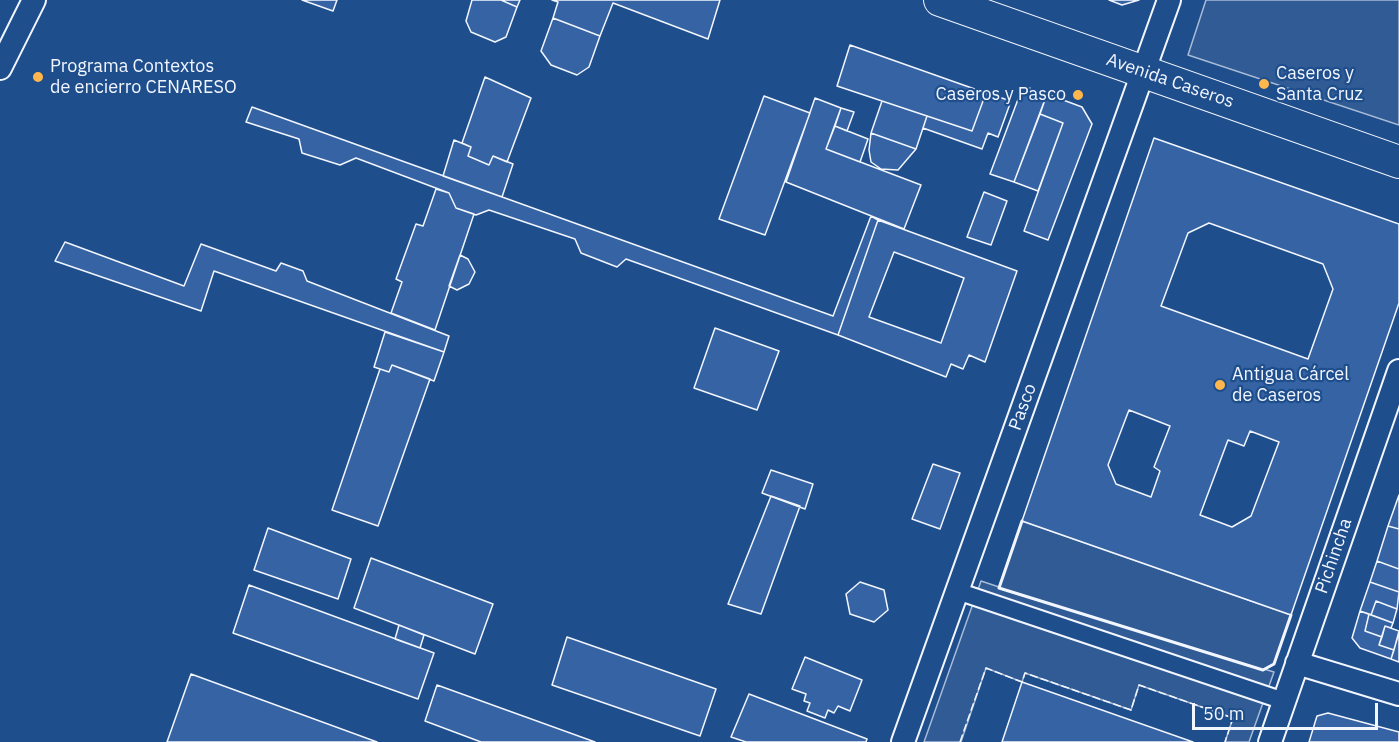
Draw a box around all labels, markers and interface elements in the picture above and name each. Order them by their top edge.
street label: Avenida Caseros [1103,49,1237,113]
place label: Programa Contextos de encierro CENARESO [50,56,237,98]
place label: Caseros y Santa Cruz [1276,63,1363,106]
marker: Programa Contextos de encierro CENARESO [31,70,45,84]
marker: Caseros y Santa Cruz [1257,77,1271,91]
place label: Caseros y Pasco [936,84,1066,106]
marker: Caseros y Pasco [1071,88,1085,102]
place label: Antigua Cárcel de Caseros [1232,364,1349,406]
marker: Antigua Cárcel de Caseros [1213,378,1227,392]
street label: Pasco [1005,381,1041,433]
street label: Pichincha [1311,515,1357,597]
scale bar [1195,691,1381,729]
text: 50 m [1203,702,1245,725]

